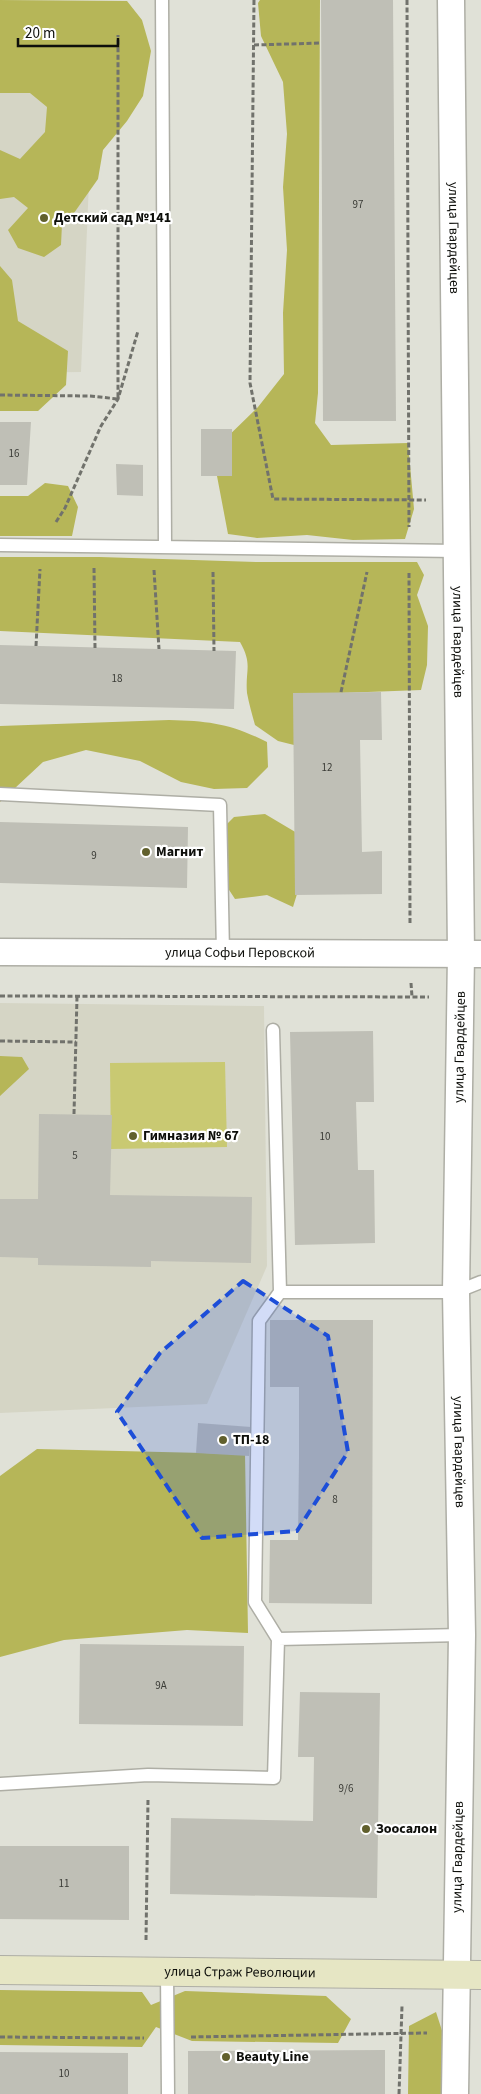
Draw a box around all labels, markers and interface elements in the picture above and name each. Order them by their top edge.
scale bar [18,15,118,47]
text: 20 m [25,23,55,44]
street label: улица Гвардейцев [443,182,464,294]
house number: 97 [353,197,363,212]
place label: Детский сад №141 [54,208,171,228]
marker: Детский сад №141 [38,212,50,224]
house number: 16 [9,446,20,461]
street label: улица Гвардейцев [447,586,468,698]
house number: 18 [112,671,123,686]
house number: 12 [322,760,332,775]
place label: Магнит [156,842,203,862]
marker: Магнит [140,846,152,858]
house number: 9 [91,848,97,863]
street label: улица Софьи Перовской [165,943,315,963]
street label: улица Гвардейцев [449,991,471,1103]
place label: Гимназия № 67 [143,1126,239,1146]
house number: 10 [320,1129,330,1144]
marker: Гимназия № 67 [127,1130,139,1142]
house number: 5 [72,1148,78,1163]
street label: улица Гвардейцев [448,1396,470,1508]
place label: ТП-18 [233,1430,270,1450]
marker: ТП-18 [217,1434,229,1446]
house number: 8 [332,1492,338,1507]
house number: 9А [155,1678,167,1693]
house number: 9/6 [339,1781,354,1796]
street label: улица Гвардейцев [447,1801,469,1913]
place label: Зоосалон [376,1819,437,1839]
marker: Зоосалон [360,1823,372,1835]
house number: 11 [59,1876,69,1891]
street label: улица Страж Революции [164,1962,316,1983]
place label: Beauty Line [236,2047,309,2067]
marker: Beauty Line [220,2051,232,2063]
house number: 10 [59,2066,69,2081]

